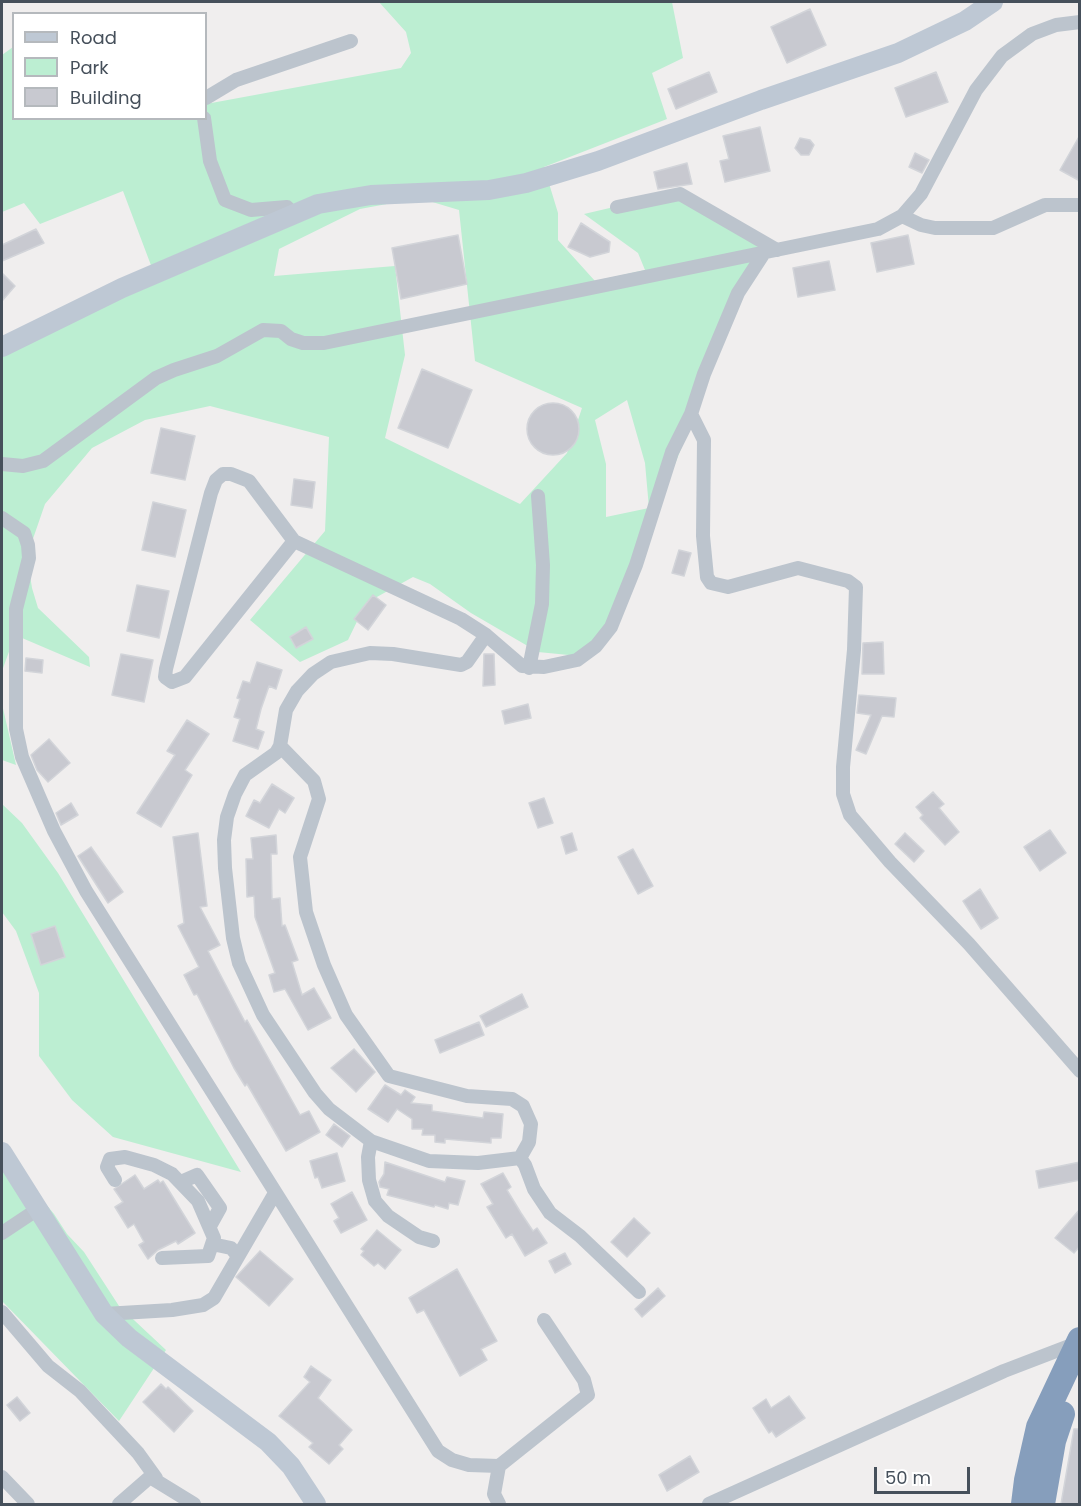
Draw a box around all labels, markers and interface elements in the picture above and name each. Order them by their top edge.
legend [12,12,207,120]
text: Road [70,25,117,50]
text: Park [70,55,109,80]
text: Building [70,85,142,110]
scale bar [877,1455,973,1493]
text: 50 m [885,1465,931,1490]

